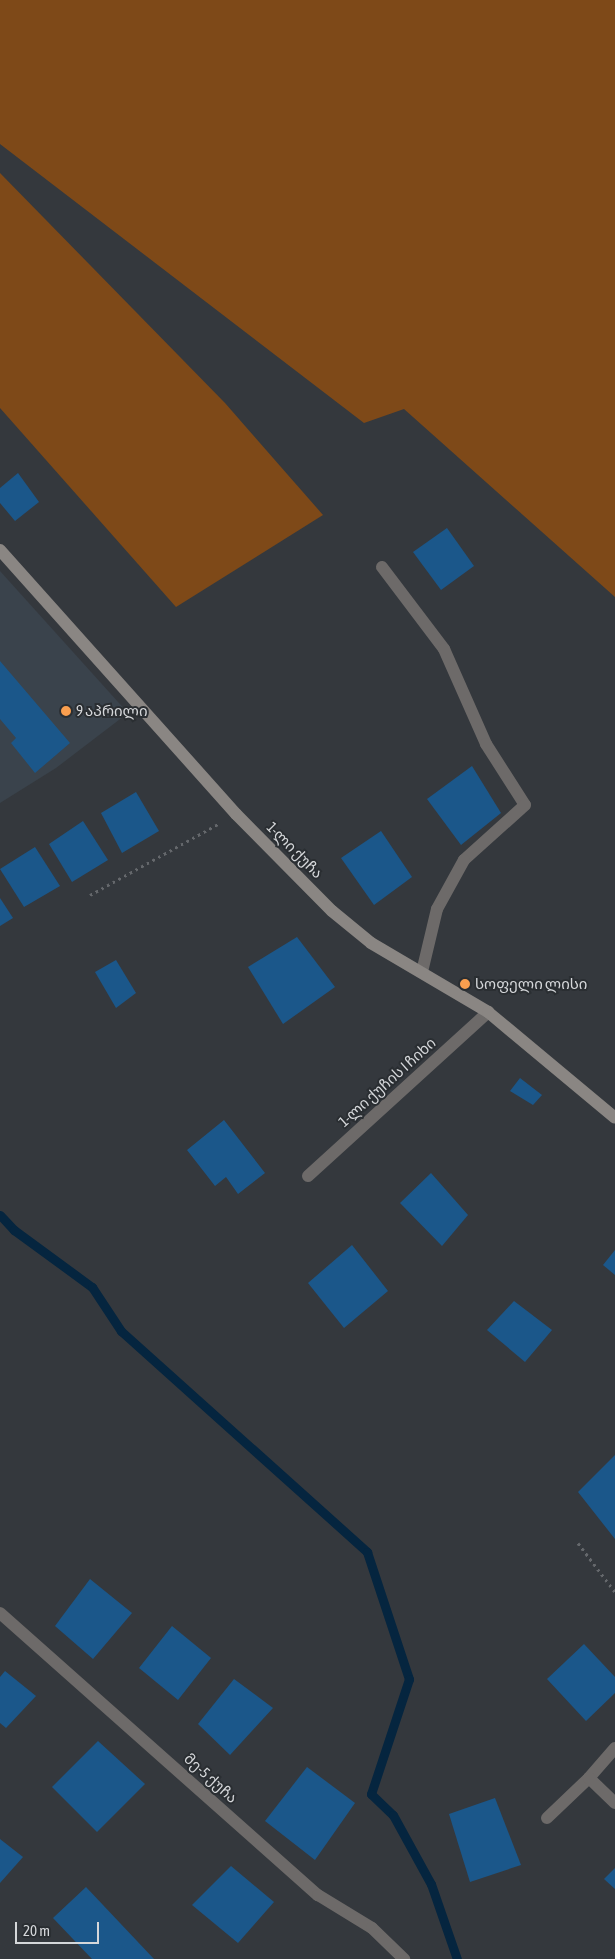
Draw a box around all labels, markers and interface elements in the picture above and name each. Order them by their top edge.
place label: 9 აპრილი [76,702,148,720]
marker: 9 აპრილი [60,705,72,717]
street label: 1-ლი ქუჩა [263,818,327,882]
place label: სოფელი ლისი [475,975,587,993]
marker: სოფელი ლისი [459,978,471,990]
street label: 1-ლი ქუჩის I ჩიხი [335,1034,439,1130]
street label: მე-5 ქუჩა [181,1749,241,1807]
scale bar [18,1912,101,1944]
text: 20 m [23,1922,50,1939]

